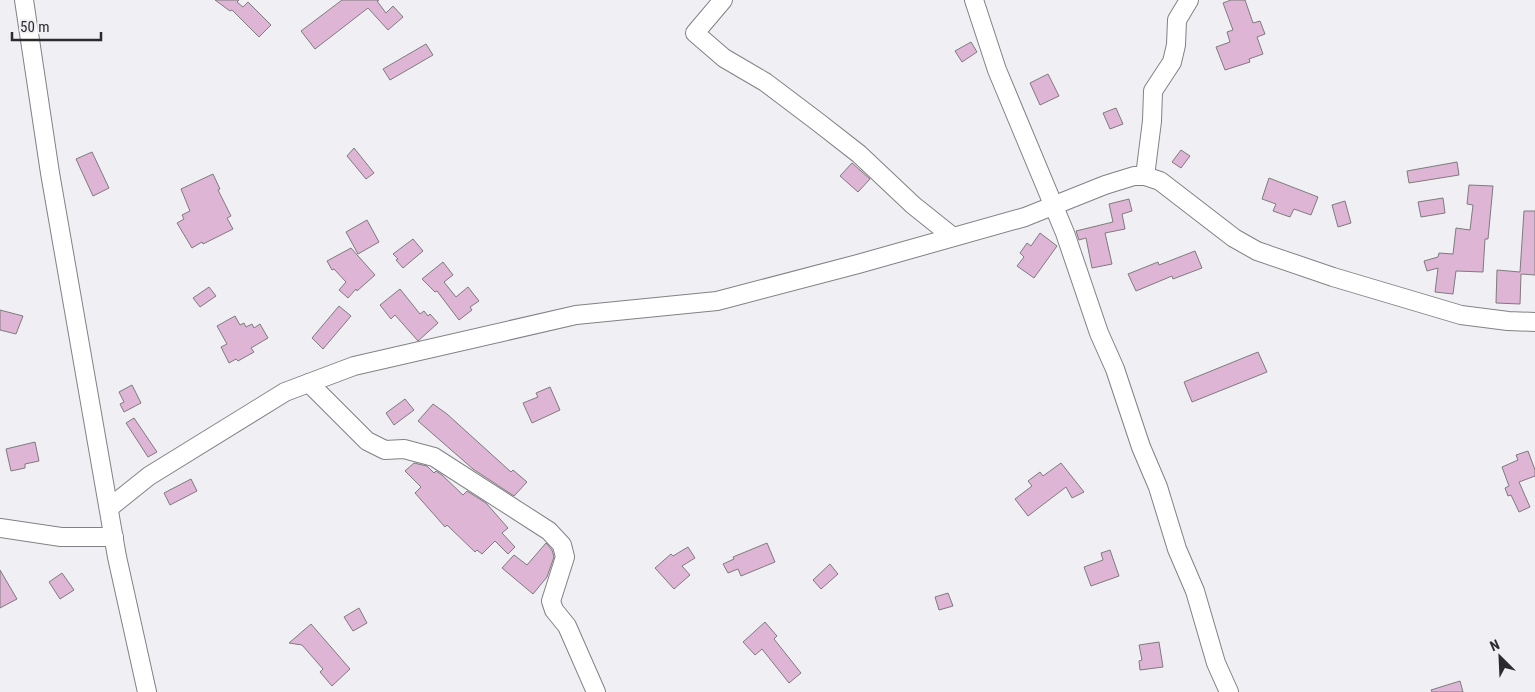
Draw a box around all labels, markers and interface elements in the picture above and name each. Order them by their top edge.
scale bar [12,10,101,42]
text: 50 m [20,18,50,36]
north arrow [1475,632,1525,682]
text: N [1488,636,1502,654]

